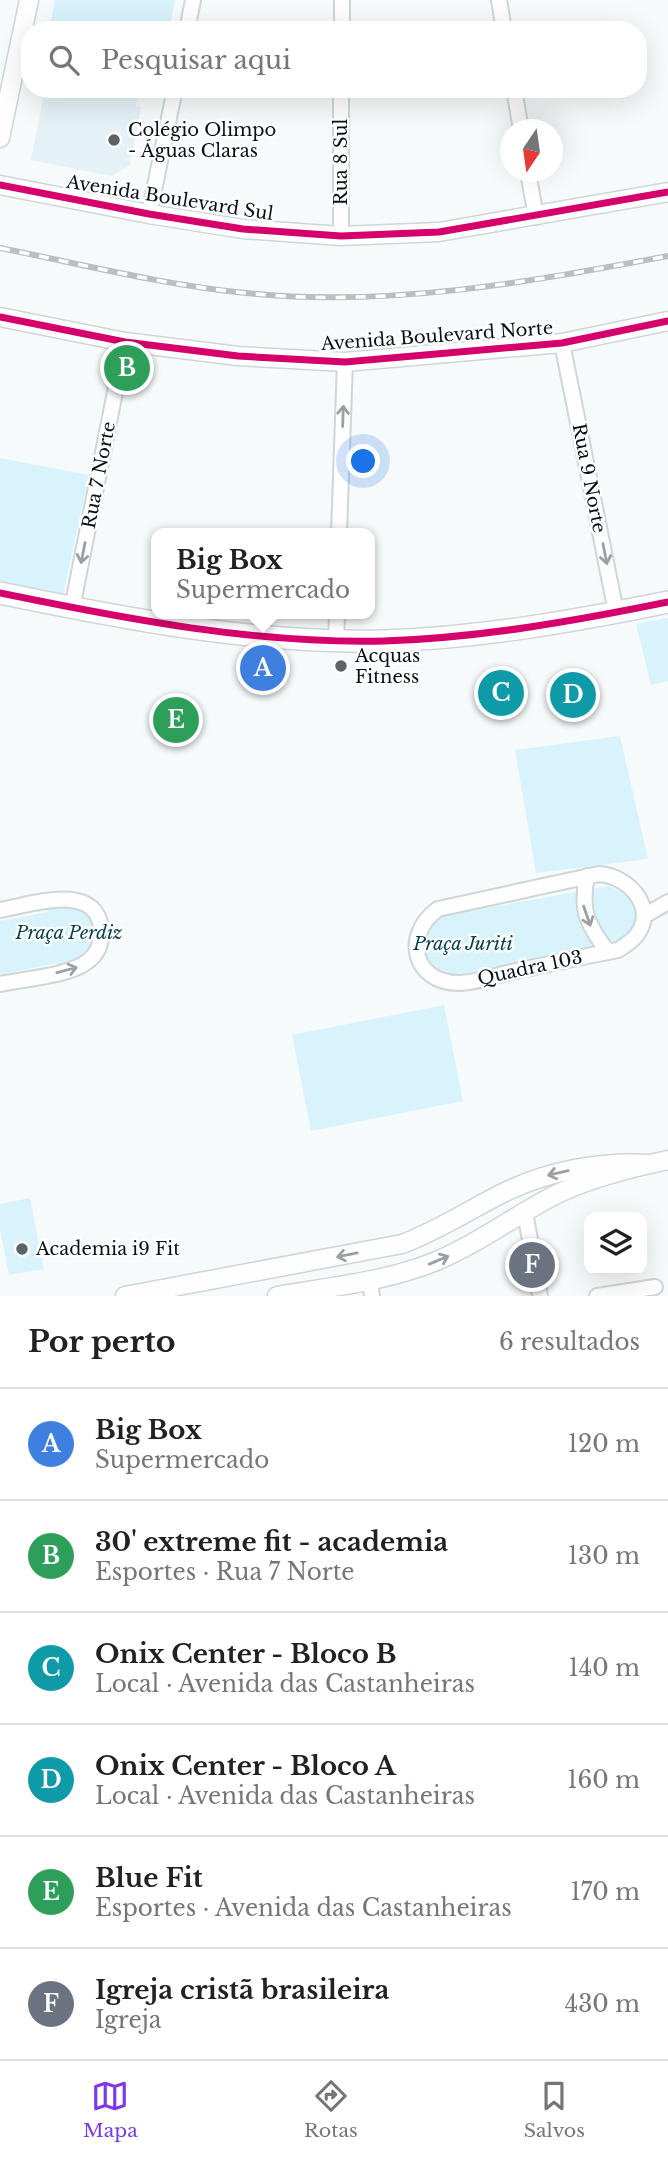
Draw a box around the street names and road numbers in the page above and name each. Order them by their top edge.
street label: Rua 8 Sul [330,118,352,205]
street label: Avenida Boulevard Sul [64,171,275,225]
street label: Avenida Boulevard Norte [319,317,554,355]
street label: Rua 7 Norte [78,420,120,530]
street label: Rua 9 Norte [568,421,610,535]
street label: Quadra 103 [476,946,584,990]

